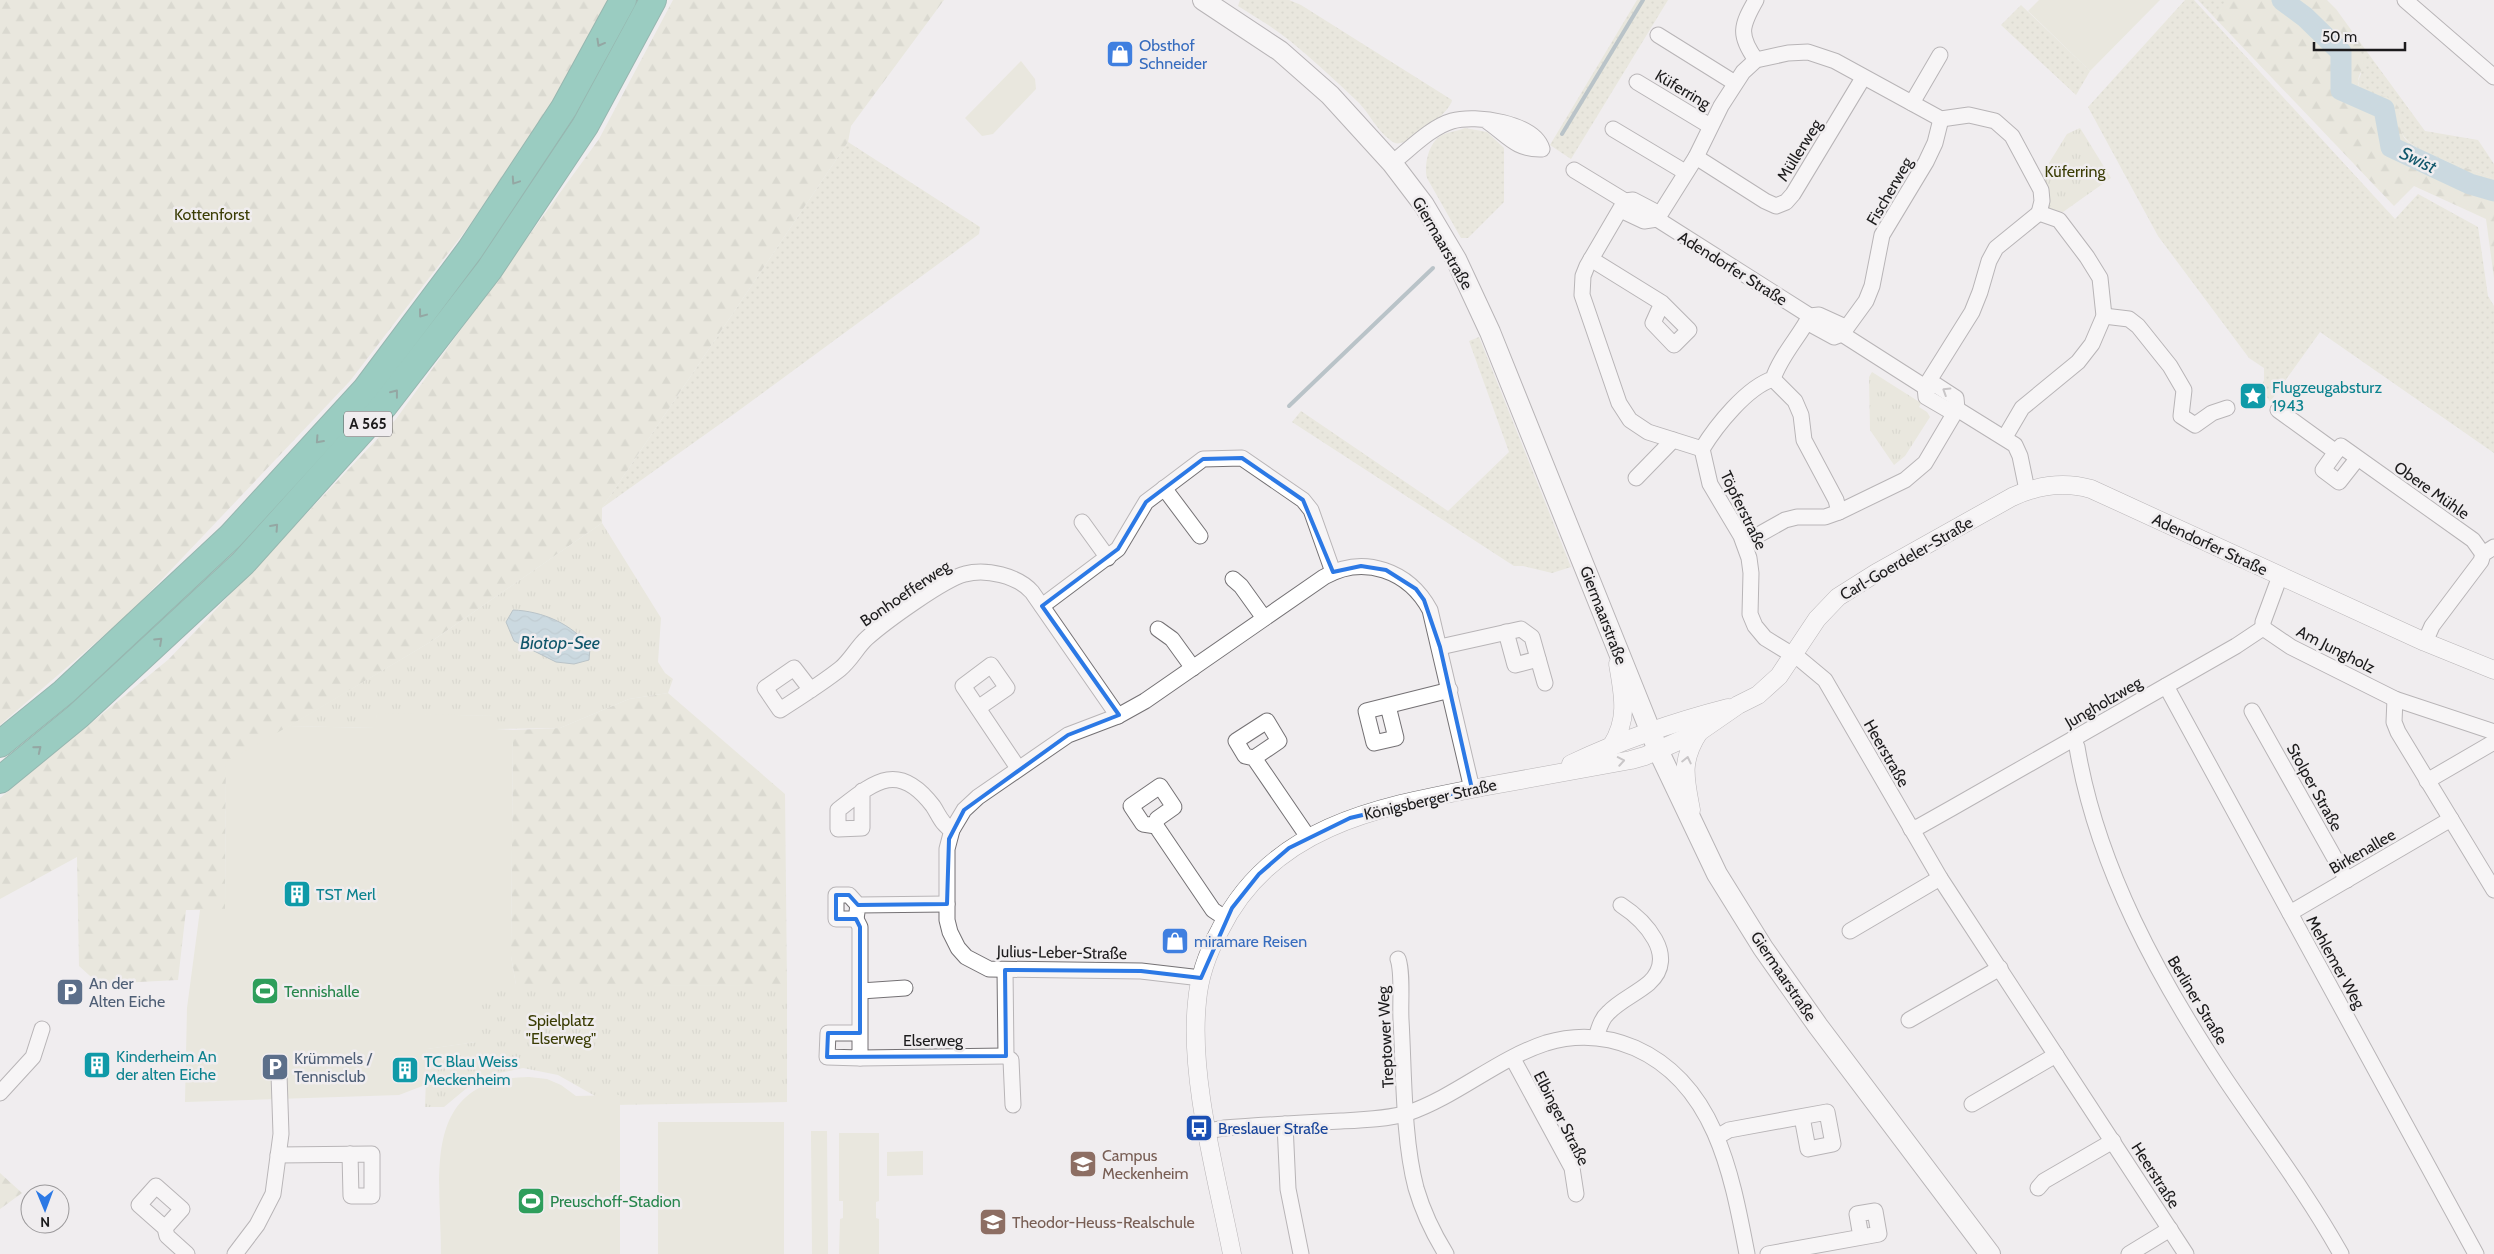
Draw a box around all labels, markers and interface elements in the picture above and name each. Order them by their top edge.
scale bar [2314,20,2405,52]
text: 50 m [2322,28,2357,46]
place label: Obsthof Schneider [1139,36,1208,73]
one-way arrow [596,37,606,46]
shop icon: Obsthof Schneider [1105,39,1135,69]
street label: Küferring [1652,66,1715,114]
street label: Müllerweg [1773,115,1826,185]
water label: Swist [2396,142,2440,178]
street label: Fischerweg [1862,153,1917,229]
park label: Küferring [2045,162,2106,181]
one-way arrow [512,176,522,185]
street label: Giermaarstraße [1408,194,1477,293]
park label: Kottenforst [174,205,251,224]
street label: Adendorfer Straße [1675,227,1791,310]
one-way arrow [419,308,428,318]
place label: Flugzeugabsturz 1943 [2272,378,2382,415]
place icon: Flugzeugabsturz 1943 [2238,381,2268,411]
one-way arrow [1942,388,1951,398]
one-way arrow [389,389,398,399]
road number: A 565 [344,412,392,436]
one-way arrow [316,434,325,443]
street label: Obere Mühle [2390,457,2473,523]
street label: Töpferstraße [1716,468,1771,553]
street label: Adendorfer Straße [2149,509,2270,579]
street label: Carl-Goerdeler-Straße [1836,513,1976,604]
one-way arrow [269,524,278,533]
street label: Bonhoefferweg [857,556,955,630]
street label: Giermaarstraße [1576,563,1631,667]
street label: Am Jungholz [2293,622,2379,678]
water label: Biotop-See [520,632,600,654]
one-way arrow [154,638,163,647]
street label: Jungholzweg [2061,672,2146,733]
street label: Heerstraße [1860,716,1913,790]
street label: Stolper Straße [2283,740,2346,834]
one-way arrow [32,746,41,754]
one-way arrow [1681,756,1691,765]
one-way arrow [1617,757,1625,767]
street label: Königsberger Straße [1362,775,1498,824]
street label: Birkenallee [2326,825,2399,878]
building icon: TST Merl [282,879,312,909]
place label: TST Merl [316,885,376,904]
street label: Mehlemer Weg [2302,913,2369,1013]
shop icon: miramare Reisen [1160,926,1190,956]
street label: Giermaarstraße [1747,928,1820,1025]
place label: miramare Reisen [1194,932,1307,951]
street label: Julius-Leber-Straße [996,942,1127,963]
street label: Berliner Straße [2164,952,2232,1048]
place label: An der Alten Eiche [89,974,165,1011]
sports icon: Tennishalle [250,976,280,1006]
parking icon: An der Alten Eiche [55,977,85,1007]
place label: Tennishalle [284,982,359,1001]
street label: Treptower Weg [1373,984,1398,1088]
park label: Spielplatz "Elserweg" [526,1011,596,1048]
street label: Elserweg [903,1031,964,1050]
place label: Kinderheim An der alten Eiche [116,1047,217,1084]
place label: Krümmels / Tennisclub [294,1049,373,1086]
building icon: Kinderheim An der alten Eiche [82,1050,112,1080]
parking icon: Krümmels / Tennisclub [260,1052,290,1082]
place label: TC Blau Weiss Meckenheim [424,1052,518,1089]
building icon: TC Blau Weiss Meckenheim [390,1055,420,1085]
street label: Elbinger Straße [1530,1068,1593,1168]
bus stop icon: Breslauer Straße [1184,1113,1214,1143]
place label: Breslauer Straße [1218,1119,1328,1138]
street label: Heerstraße [2127,1139,2184,1212]
place label: Campus Meckenheim [1102,1146,1189,1183]
school or university icon: Campus Meckenheim [1068,1149,1098,1179]
north arrow [20,1184,70,1234]
sports icon: Preuschoff-Stadion [516,1186,546,1216]
place label: Preuschoff-Stadion [550,1192,681,1211]
school or university icon: Theodor-Heuss-Realschule [978,1207,1008,1237]
text: N [40,1213,50,1231]
place label: Theodor-Heuss-Realschule [1012,1213,1195,1232]

